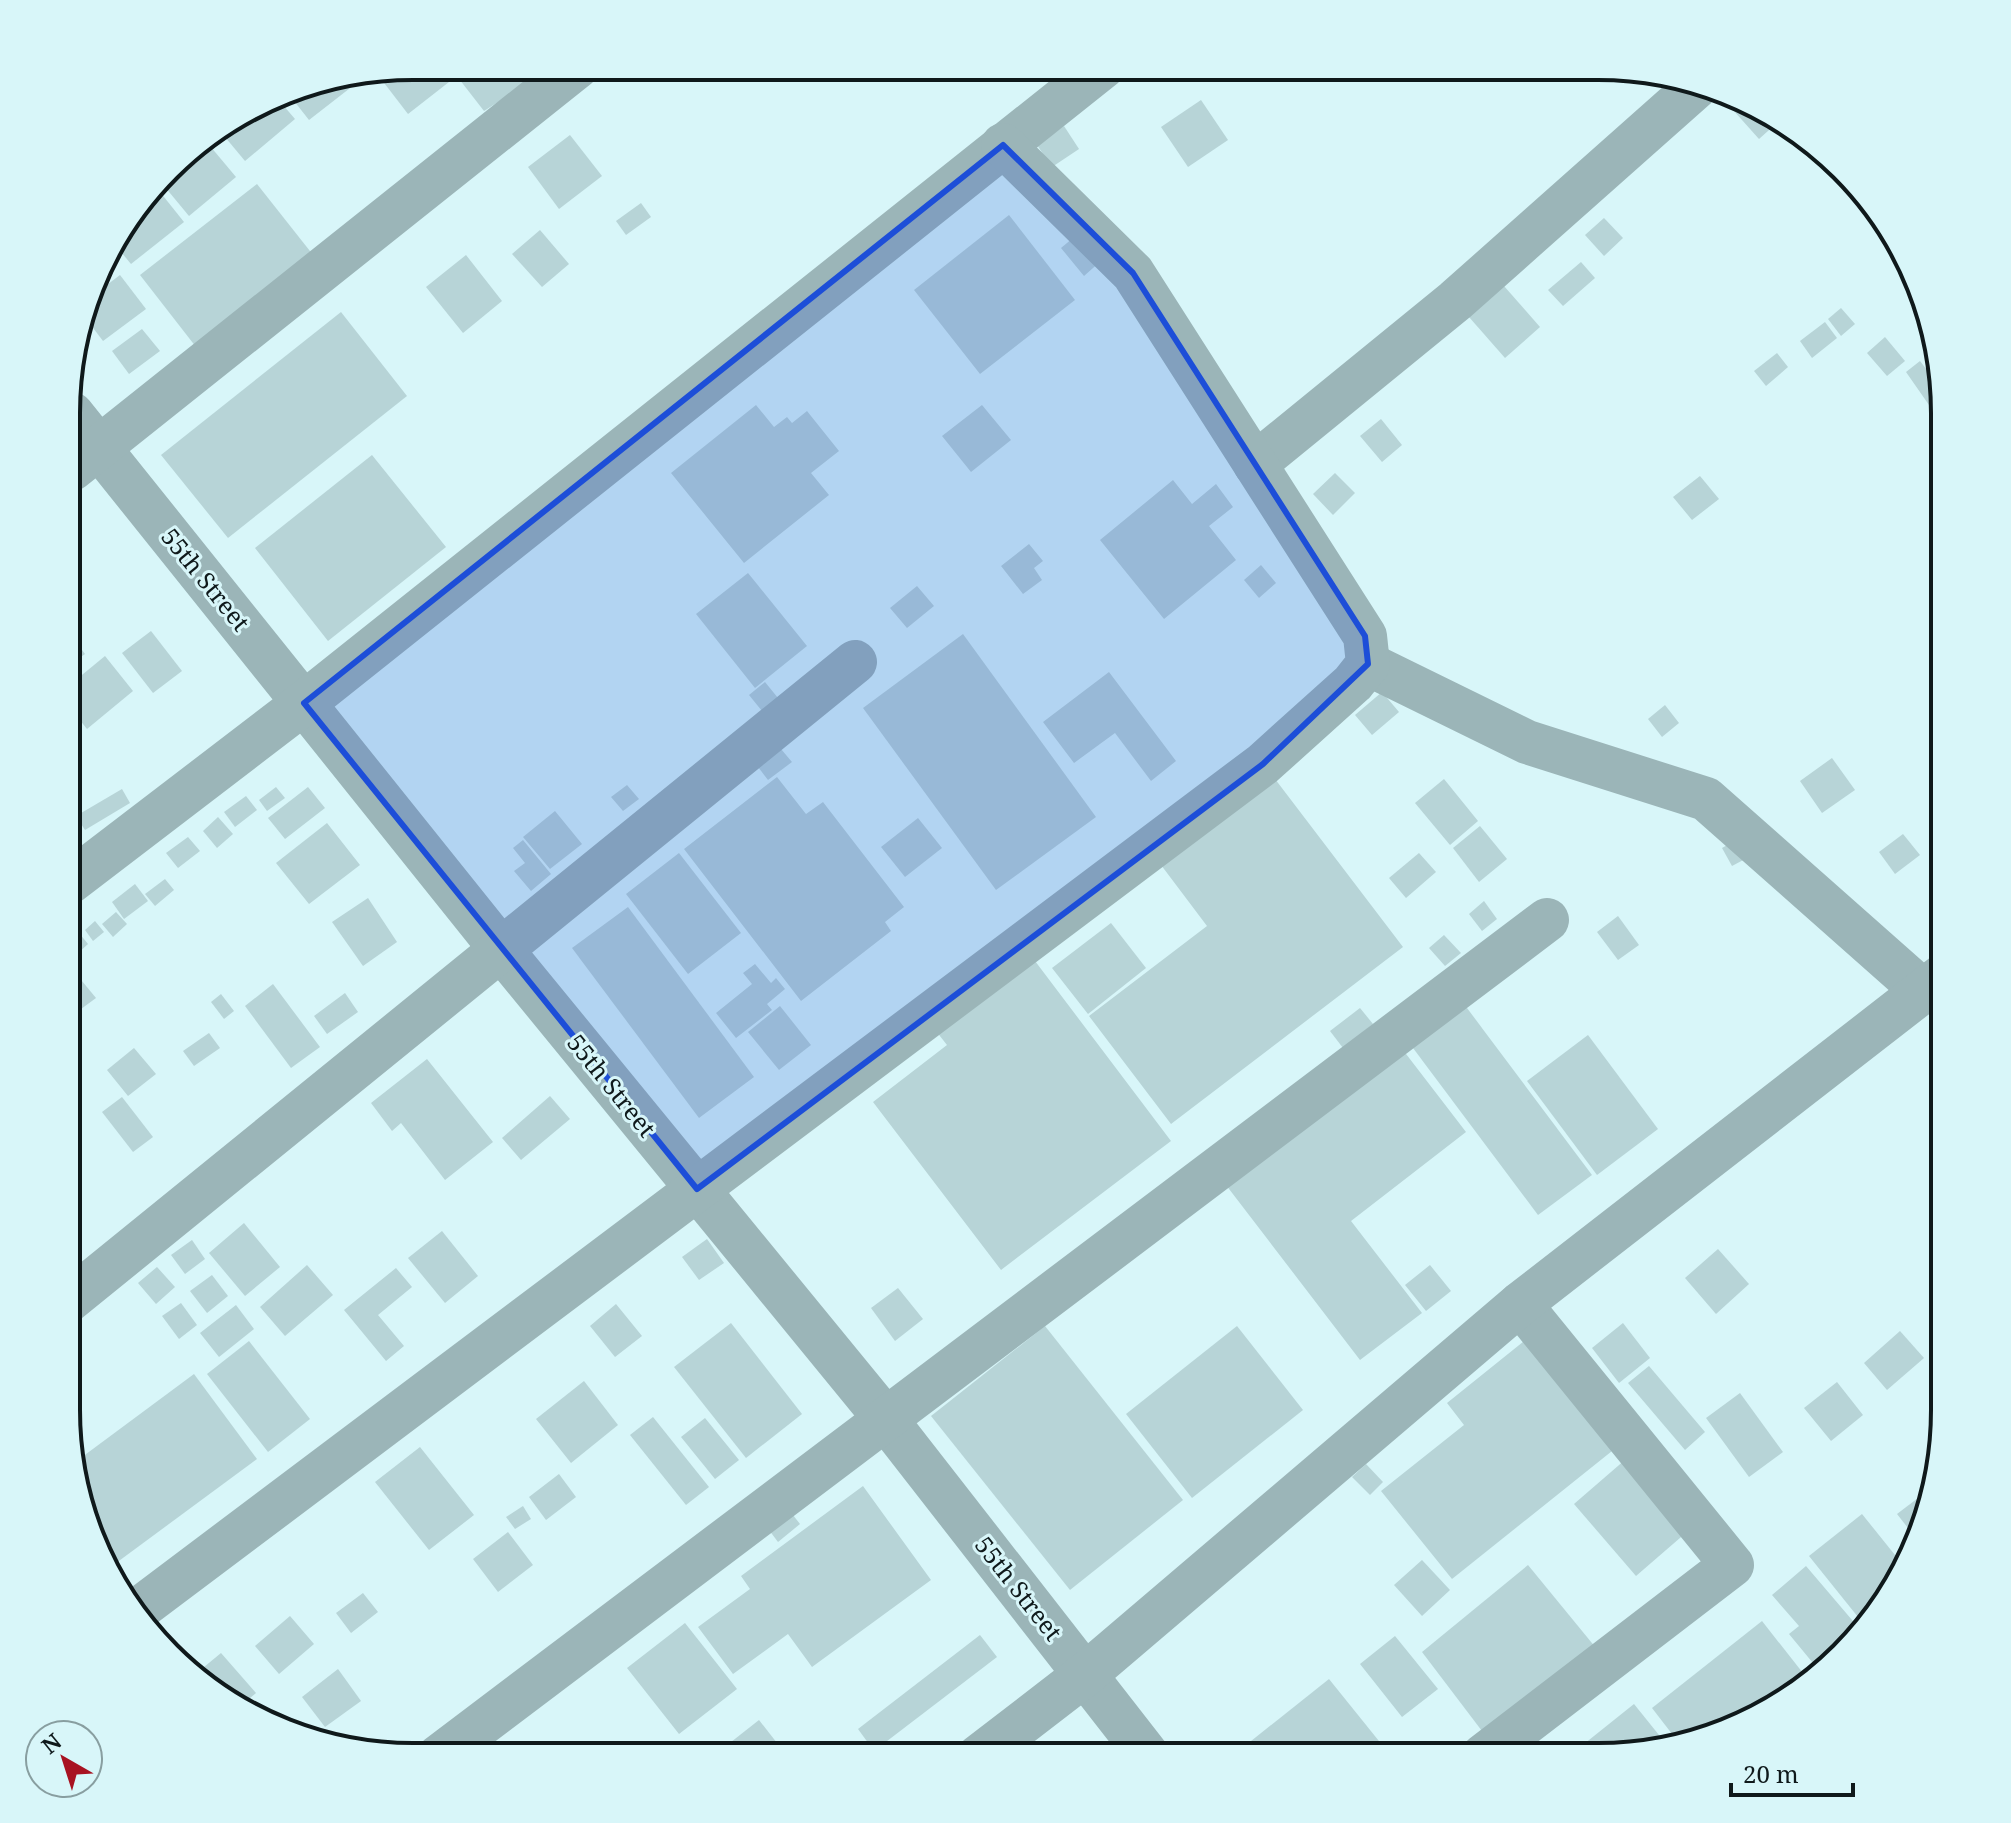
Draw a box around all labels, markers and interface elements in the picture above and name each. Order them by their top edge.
street label: 55th Street [154,521,258,637]
street label: 55th Street [560,1027,664,1143]
street label: 55th Street [968,1529,1070,1647]
north arrow [24,1719,104,1799]
text: N [35,1726,67,1760]
scale bar [1731,1747,1853,1797]
text: 20 m [1743,1757,1799,1790]

